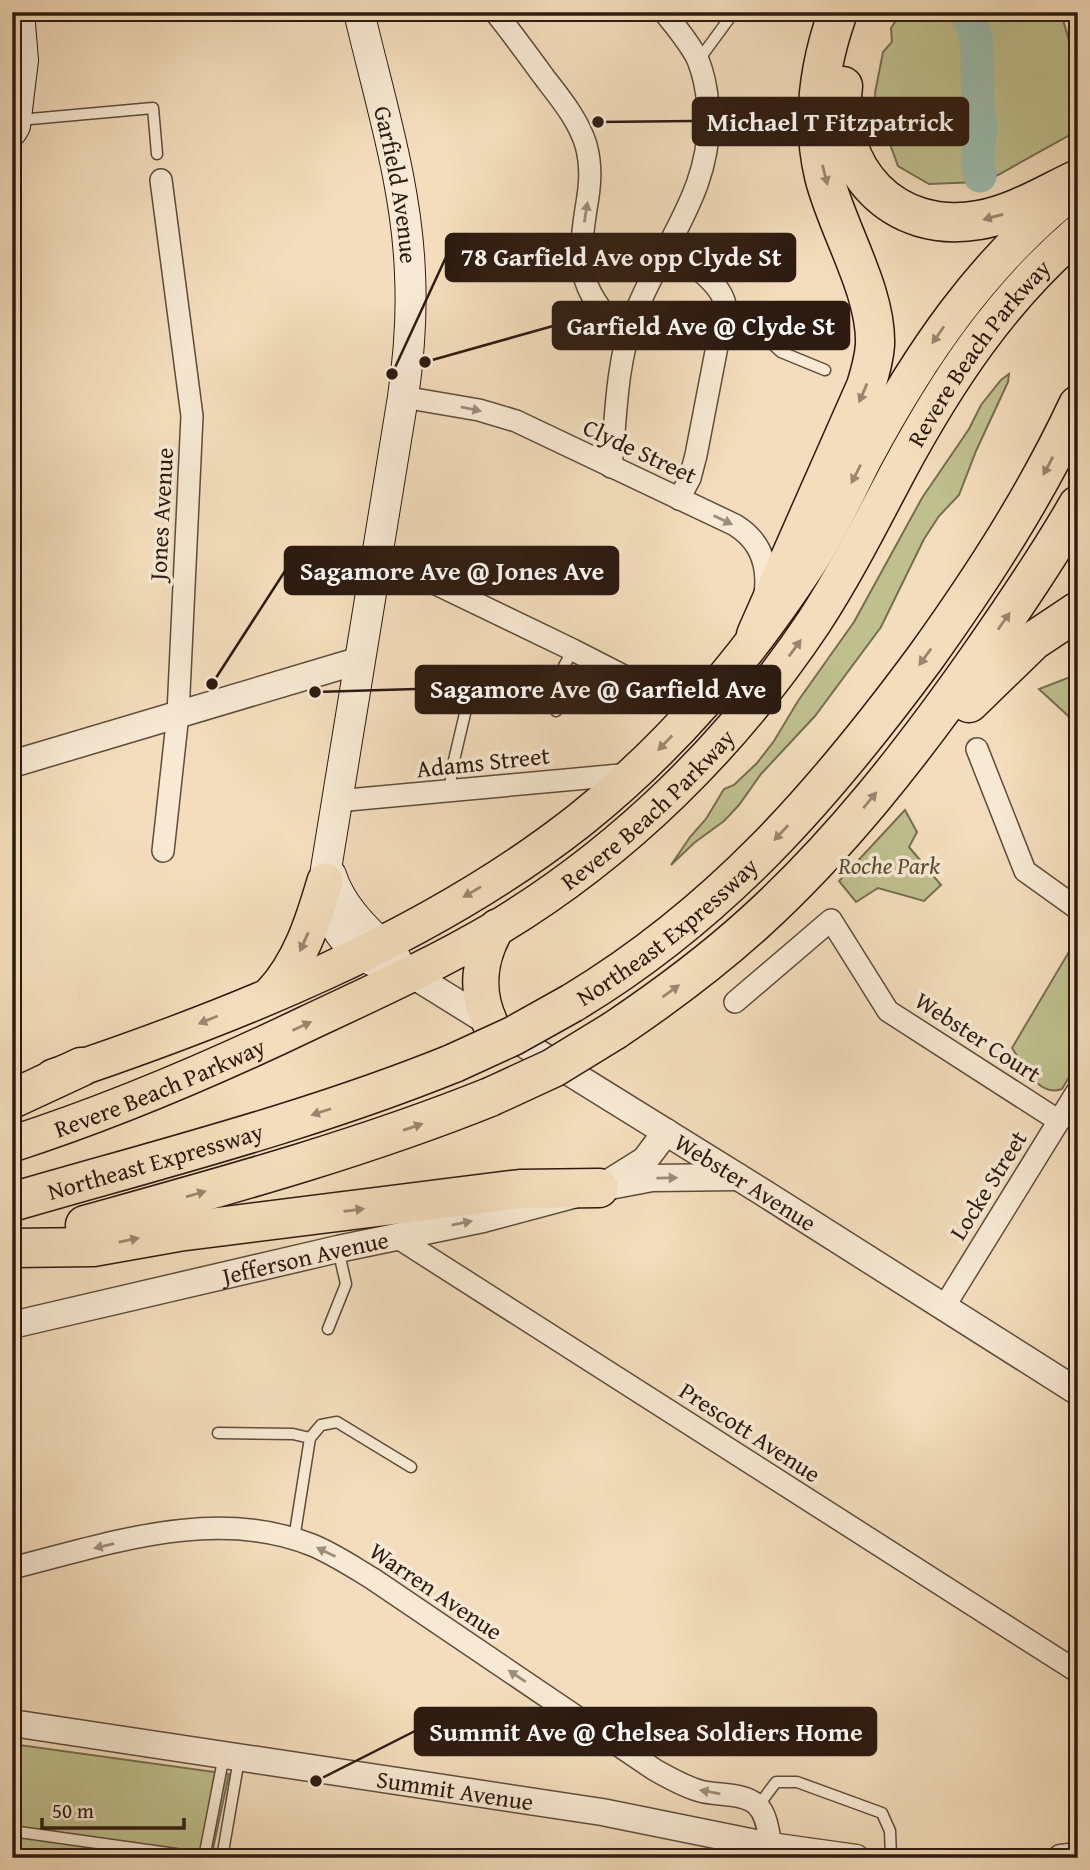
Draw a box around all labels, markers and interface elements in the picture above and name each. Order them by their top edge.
callout: Michael T Fitzpatrick [693,98,968,145]
street label: Garfield Avenue [365,102,427,265]
text: Michael T Fitzpatrick [707,102,953,141]
one-way arrow [820,164,831,186]
one-way arrow [581,201,592,223]
one-way arrow [982,212,1003,222]
callout: 78 Garfield Ave opp Clyde St [446,234,795,281]
text: 78 Garfield Ave opp Clyde St [460,237,782,276]
street label: Revere Beach Parkway [898,251,1058,453]
callout: Garfield Ave @ Clyde St [553,302,849,349]
text: Garfield Ave @ Clyde St [567,306,835,345]
one-way arrow [931,326,945,344]
one-way arrow [857,382,868,403]
one-way arrow [460,403,482,414]
street label: Clyde Street [577,409,703,493]
street label: Jones Avenue [140,447,182,584]
one-way arrow [1042,456,1053,476]
one-way arrow [851,464,862,484]
one-way arrow [713,514,733,525]
callout: Sagamore Ave @ Jones Ave [285,547,618,594]
text: Sagamore Ave @ Jones Ave [300,551,604,590]
one-way arrow [997,612,1011,630]
one-way arrow [788,639,802,657]
one-way arrow [918,648,932,666]
callout: Sagamore Ave @ Garfield Ave [416,666,780,713]
text: Sagamore Ave @ Garfield Ave [430,669,766,708]
street label: Revere Beach Parkway [553,721,743,898]
one-way arrow [657,734,673,751]
street label: Adams Street [415,738,552,786]
one-way arrow [862,791,877,808]
one-way arrow [774,824,790,841]
park label: Roche Park [837,848,940,883]
street label: Northeast Expressway [569,849,765,1014]
one-way arrow [462,886,481,899]
one-way arrow [298,932,310,952]
street label: Webster Court [908,983,1048,1091]
one-way arrow [662,984,680,998]
one-way arrow [197,1015,218,1026]
one-way arrow [292,1020,312,1032]
street label: Revere Beach Parkway [49,1028,271,1146]
one-way arrow [310,1107,331,1118]
street label: Northeast Expressway [43,1113,267,1208]
one-way arrow [403,1121,424,1132]
street label: Locke Street [941,1123,1036,1247]
street label: Webster Avenue [668,1124,823,1240]
one-way arrow [656,1172,678,1183]
one-way arrow [185,1188,207,1199]
one-way arrow [343,1204,365,1215]
one-way arrow [451,1218,473,1229]
street label: Jefferson Avenue [216,1222,392,1294]
one-way arrow [118,1234,140,1245]
street label: Prescott Avenue [672,1373,828,1491]
street label: Warren Avenue [362,1533,510,1649]
one-way arrow [93,1540,115,1551]
one-way arrow [316,1546,336,1558]
one-way arrow [508,1669,526,1683]
callout: Summit Ave @ Chelsea Soldiers Home [415,1708,876,1755]
text: Summit Ave @ Chelsea Soldiers Home [429,1712,863,1751]
street label: Summit Avenue [374,1761,536,1819]
scale bar [42,1786,184,1830]
one-way arrow [699,1786,721,1797]
text: 50 m [52,1795,94,1826]

